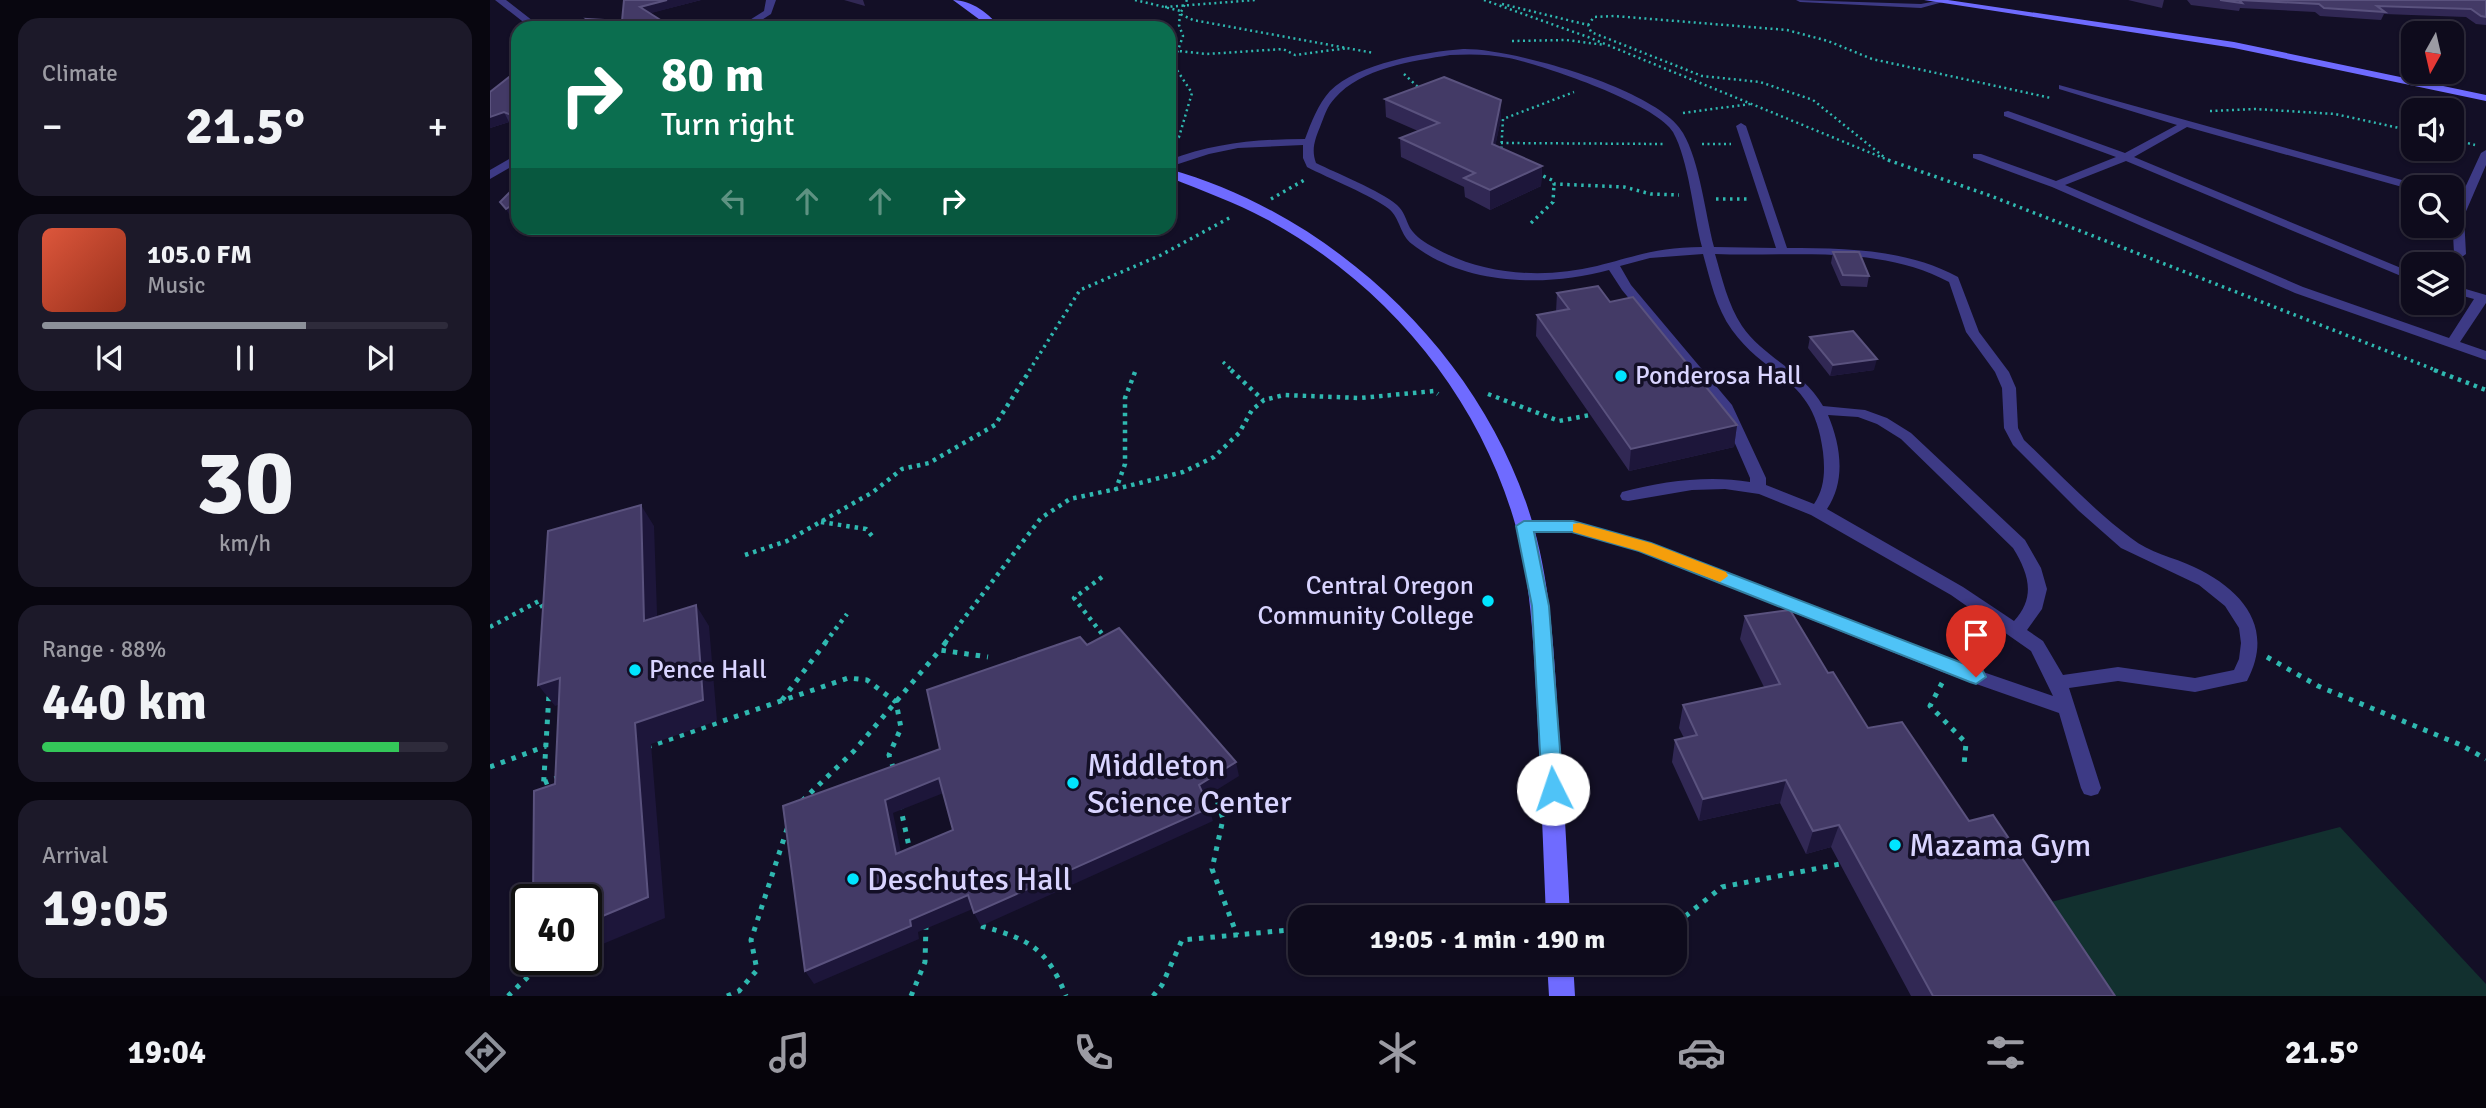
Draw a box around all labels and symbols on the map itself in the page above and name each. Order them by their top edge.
north arrow [2401,21,2464,84]
place label: Ponderosa Hall [1635,360,1802,392]
marker: Ponderosa Hall [1613,368,1629,384]
place label: Central Oregon Community College [1258,570,1474,632]
marker: Central Oregon Community College [1480,593,1496,609]
pin [1946,605,2006,677]
place label: Pence Hall [649,654,767,686]
marker: Pence Hall [627,662,643,678]
place label: Middleton Science Center [1087,746,1292,822]
position arrow [1516,752,1590,826]
marker: Middleton Science Center [1065,775,1081,791]
place label: Mazama Gym [1909,826,2091,865]
marker: Mazama Gym [1887,837,1903,853]
place label: Deschutes Hall [867,860,1072,899]
marker: Deschutes Hall [845,871,861,887]
speed limit sign: 40 [511,884,602,975]

